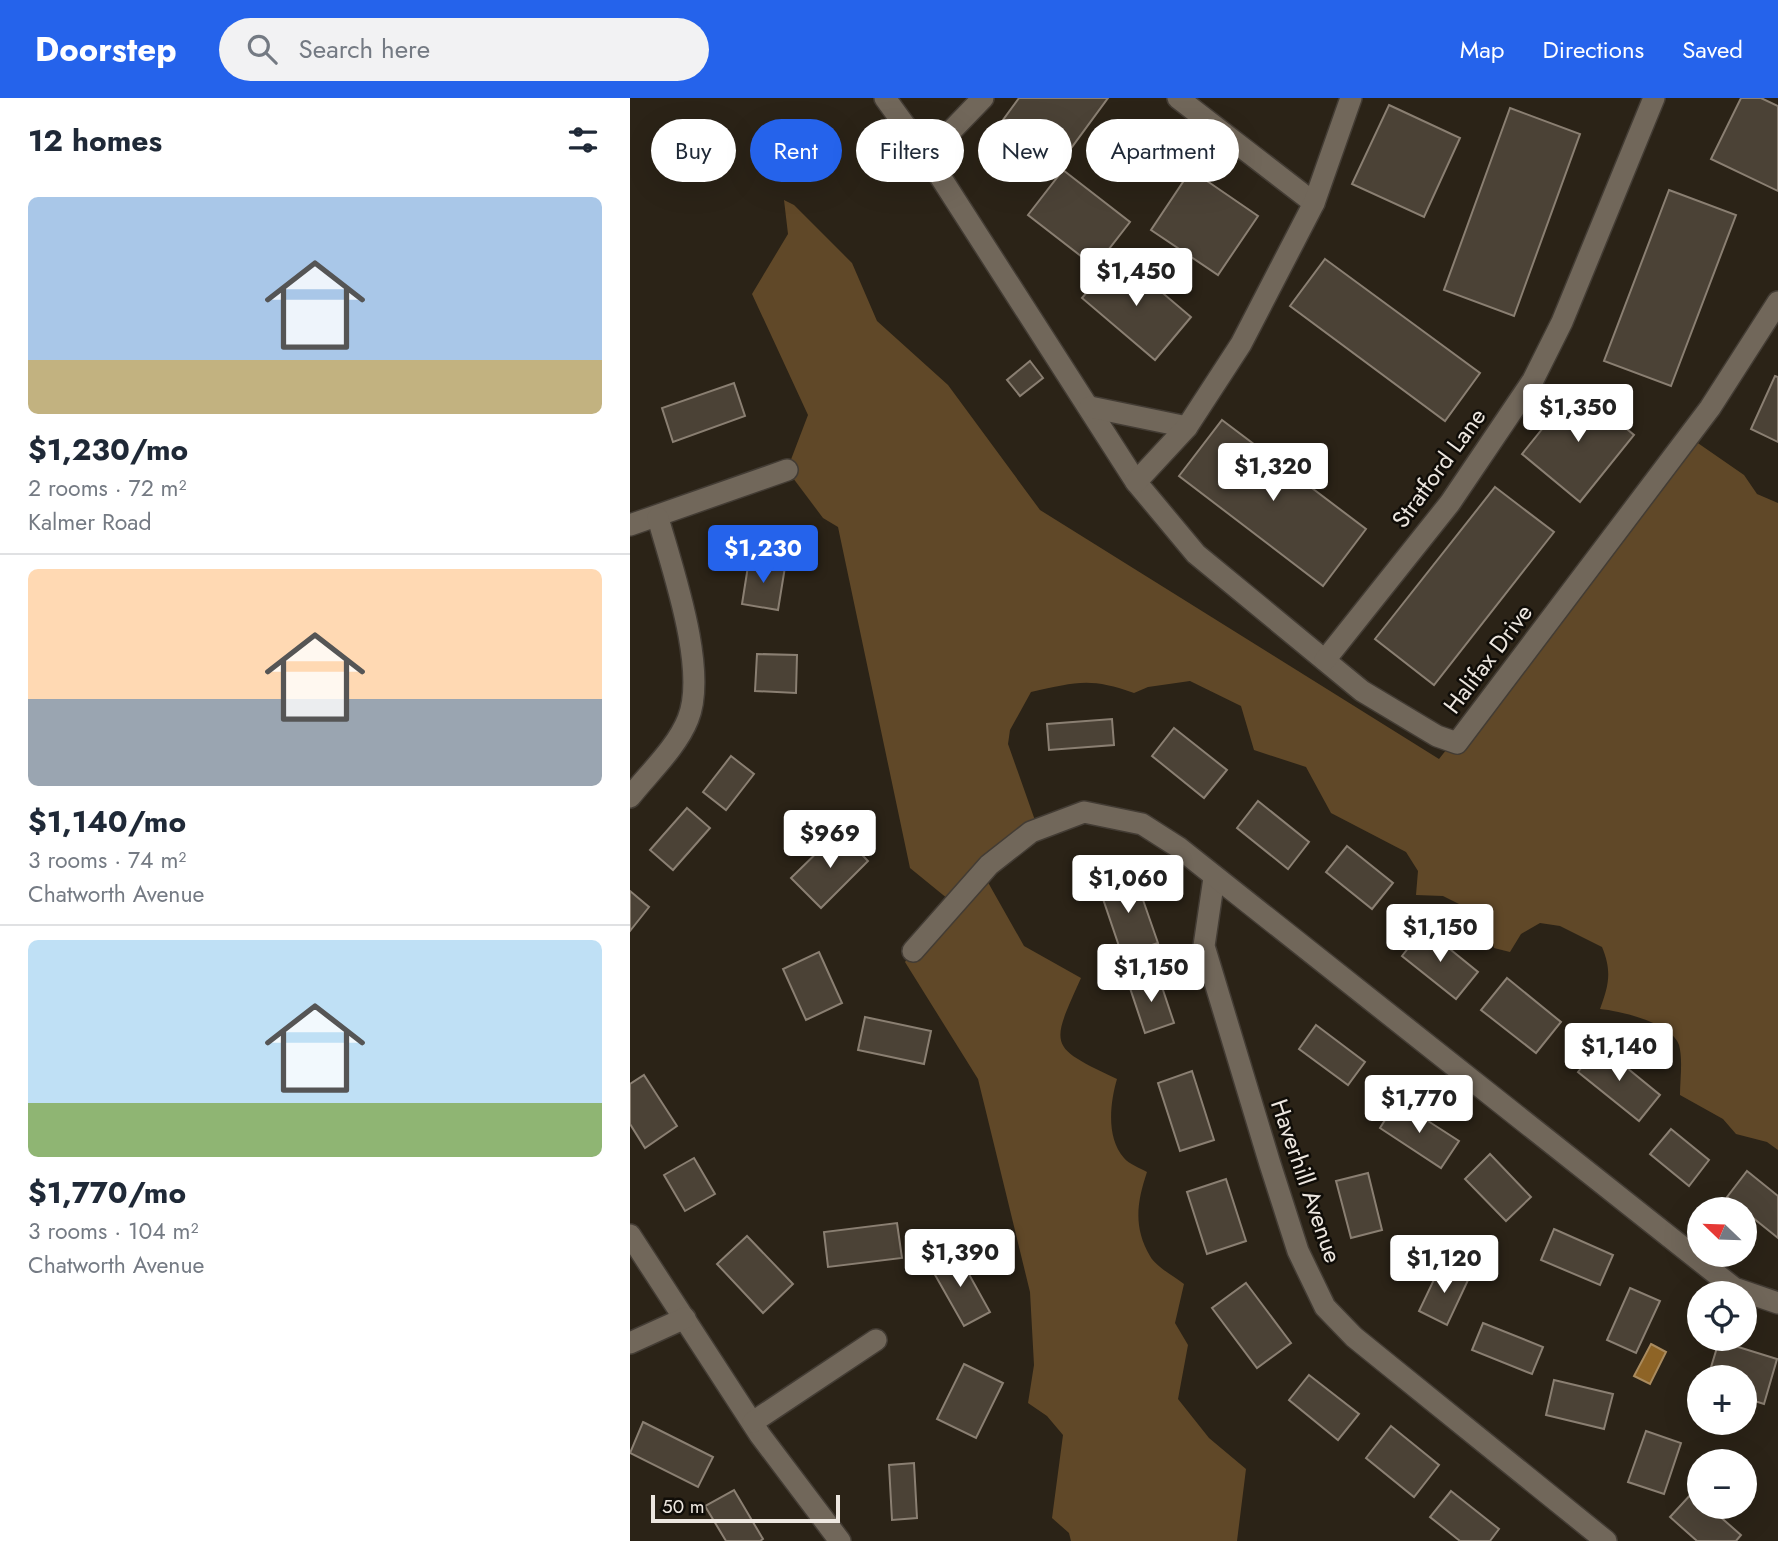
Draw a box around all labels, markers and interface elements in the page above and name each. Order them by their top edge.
search box [219,18,709,81]
text: Doorstep [35,26,177,73]
icon: search [243,30,281,68]
text: Search here [299,30,430,68]
text: Map [1460,32,1505,67]
text: Directions [1543,32,1644,67]
text: Saved [1682,32,1743,67]
text: 12 homes [28,119,162,162]
chip: Buy [651,119,736,182]
chip: Rent [750,119,842,182]
chip: Filters [856,119,964,182]
chip: New [978,119,1072,182]
chip: Apartment [1086,119,1239,182]
icon: filters [564,121,602,159]
icon: home [252,242,378,368]
pin: $1,450 [1079,248,1193,308]
text: $1,450 [1096,254,1176,288]
pin: $1,350 [1521,384,1635,444]
text: $1,350 [1539,390,1617,424]
street label: Stratford Lane [1383,400,1494,535]
text: $1,230/mo [28,428,188,471]
pin: $1,320 [1216,444,1330,503]
text: $1,320 [1234,449,1312,483]
text: 2 rooms · 72 m² [28,471,187,505]
text: Kalmer Road [28,505,152,539]
pin: $1,230 [706,526,820,585]
text: $1,230 [724,531,802,565]
street label: Halifax Drive [1435,596,1541,721]
icon: home [252,614,378,740]
text: $1,140/mo [28,800,186,843]
pin: $969 [789,810,871,870]
text: $969 [800,816,860,850]
text: 3 rooms · 74 m² [28,843,186,877]
pin: $1,060 [1071,856,1185,915]
text: $1,060 [1088,861,1168,895]
text: Chatworth Avenue [28,877,204,911]
pin: $1,150 [1383,904,1497,964]
text: $1,150 [1402,910,1478,944]
pin: $1,150 [1094,944,1208,1004]
text: $1,150 [1113,950,1189,984]
icon: home [252,985,378,1111]
pin: $1,140 [1562,1024,1676,1083]
text: $1,140 [1581,1029,1657,1063]
pin: $1,770 [1362,1076,1476,1135]
text: $1,770 [1381,1081,1457,1115]
street label: Haverhill Avenue [1262,1094,1351,1267]
text: $1,770/mo [28,1171,186,1214]
north arrow [1687,1197,1757,1267]
map controls [1687,1197,1757,1519]
text: 3 rooms · 104 m² [28,1214,198,1248]
pin: $1,390 [903,1230,1017,1289]
text: $1,390 [921,1235,999,1269]
pin: $1,120 [1387,1236,1501,1295]
text: $1,120 [1406,1241,1482,1275]
text: Chatworth Avenue [28,1248,204,1282]
button: locate [1687,1281,1757,1351]
button: + [1687,1365,1757,1435]
button: − [1687,1449,1757,1519]
scale bar [651,1492,840,1524]
text: 50 m [662,1493,705,1520]

